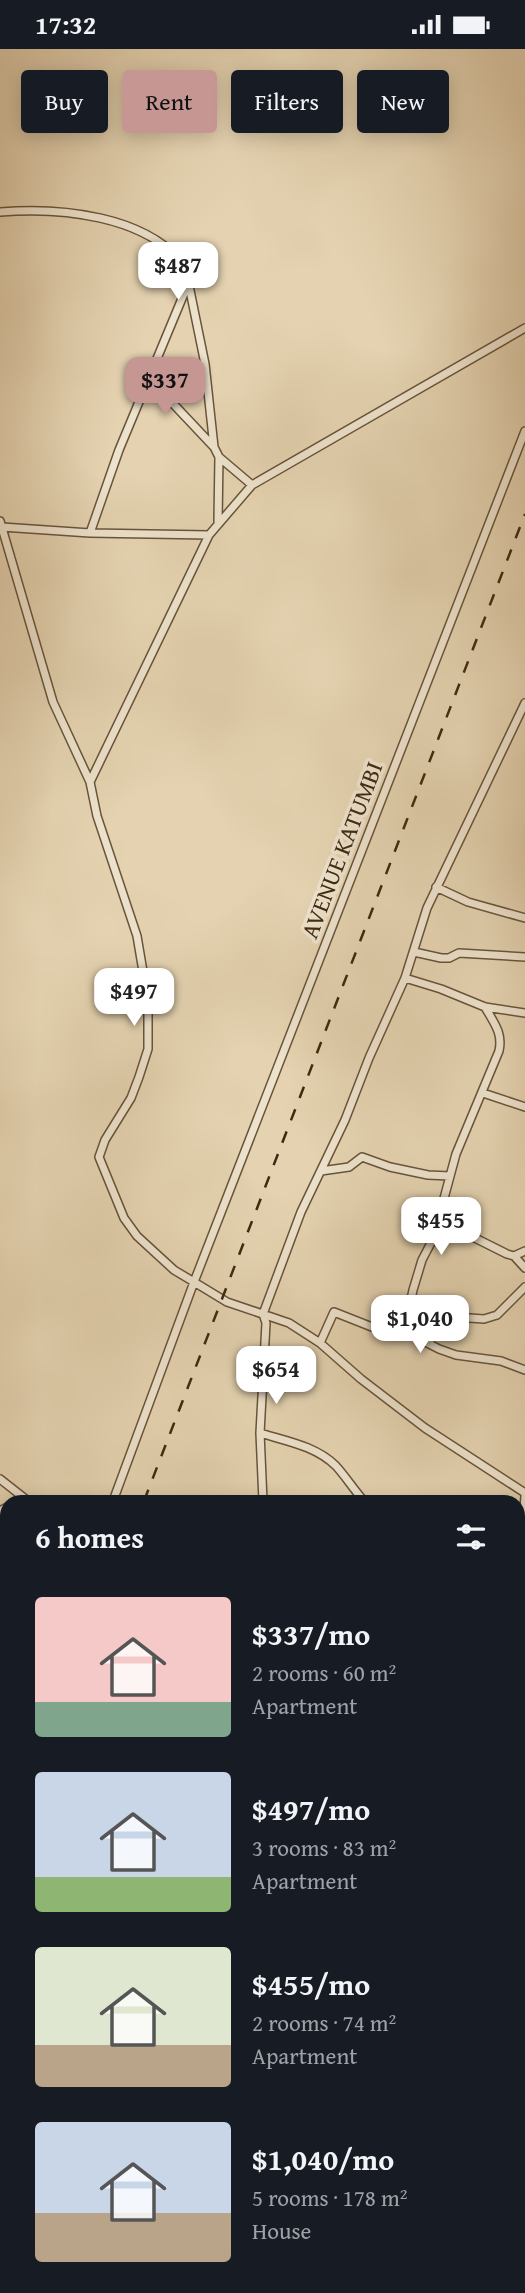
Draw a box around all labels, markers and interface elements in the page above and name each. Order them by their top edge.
text: 17:32 [35,5,96,44]
chip: Buy [21,70,108,133]
chip: Rent [122,70,217,133]
chip: Filters [231,70,343,133]
chip: New [357,70,449,133]
pin: $487 [137,243,219,302]
text: $487 [154,248,202,281]
pin: $337 [124,357,206,417]
text: $337 [141,363,189,396]
street label: AVENUE KATUMBI [292,756,391,943]
pin: $497 [93,969,175,1028]
text: $497 [110,974,158,1007]
pin: $455 [400,1197,482,1257]
text: $455 [417,1203,465,1236]
pin: $1,040 [363,1295,477,1355]
text: $1,040 [387,1301,453,1334]
pin: $654 [235,1347,317,1406]
text: $654 [252,1352,300,1385]
text: 6 homes [35,1515,144,1559]
icon: filters [452,1518,490,1556]
text: $337/mo [252,1612,370,1656]
icon: home [91,1625,175,1709]
text: 2 rooms · 60 m² [252,1656,396,1689]
text: Apartment [252,1689,357,1722]
text: $497/mo [252,1787,370,1831]
icon: home [91,1800,175,1884]
text: 3 rooms · 83 m² [252,1831,396,1864]
text: Apartment [252,1864,357,1897]
text: $455/mo [252,1962,370,2006]
icon: home [91,1975,175,2059]
text: 2 rooms · 74 m² [252,2006,396,2039]
text: Apartment [252,2039,357,2072]
text: $1,040/mo [252,2137,394,2181]
icon: home [91,2150,175,2234]
text: 5 rooms · 178 m² [252,2181,407,2214]
text: House [252,2214,311,2247]

